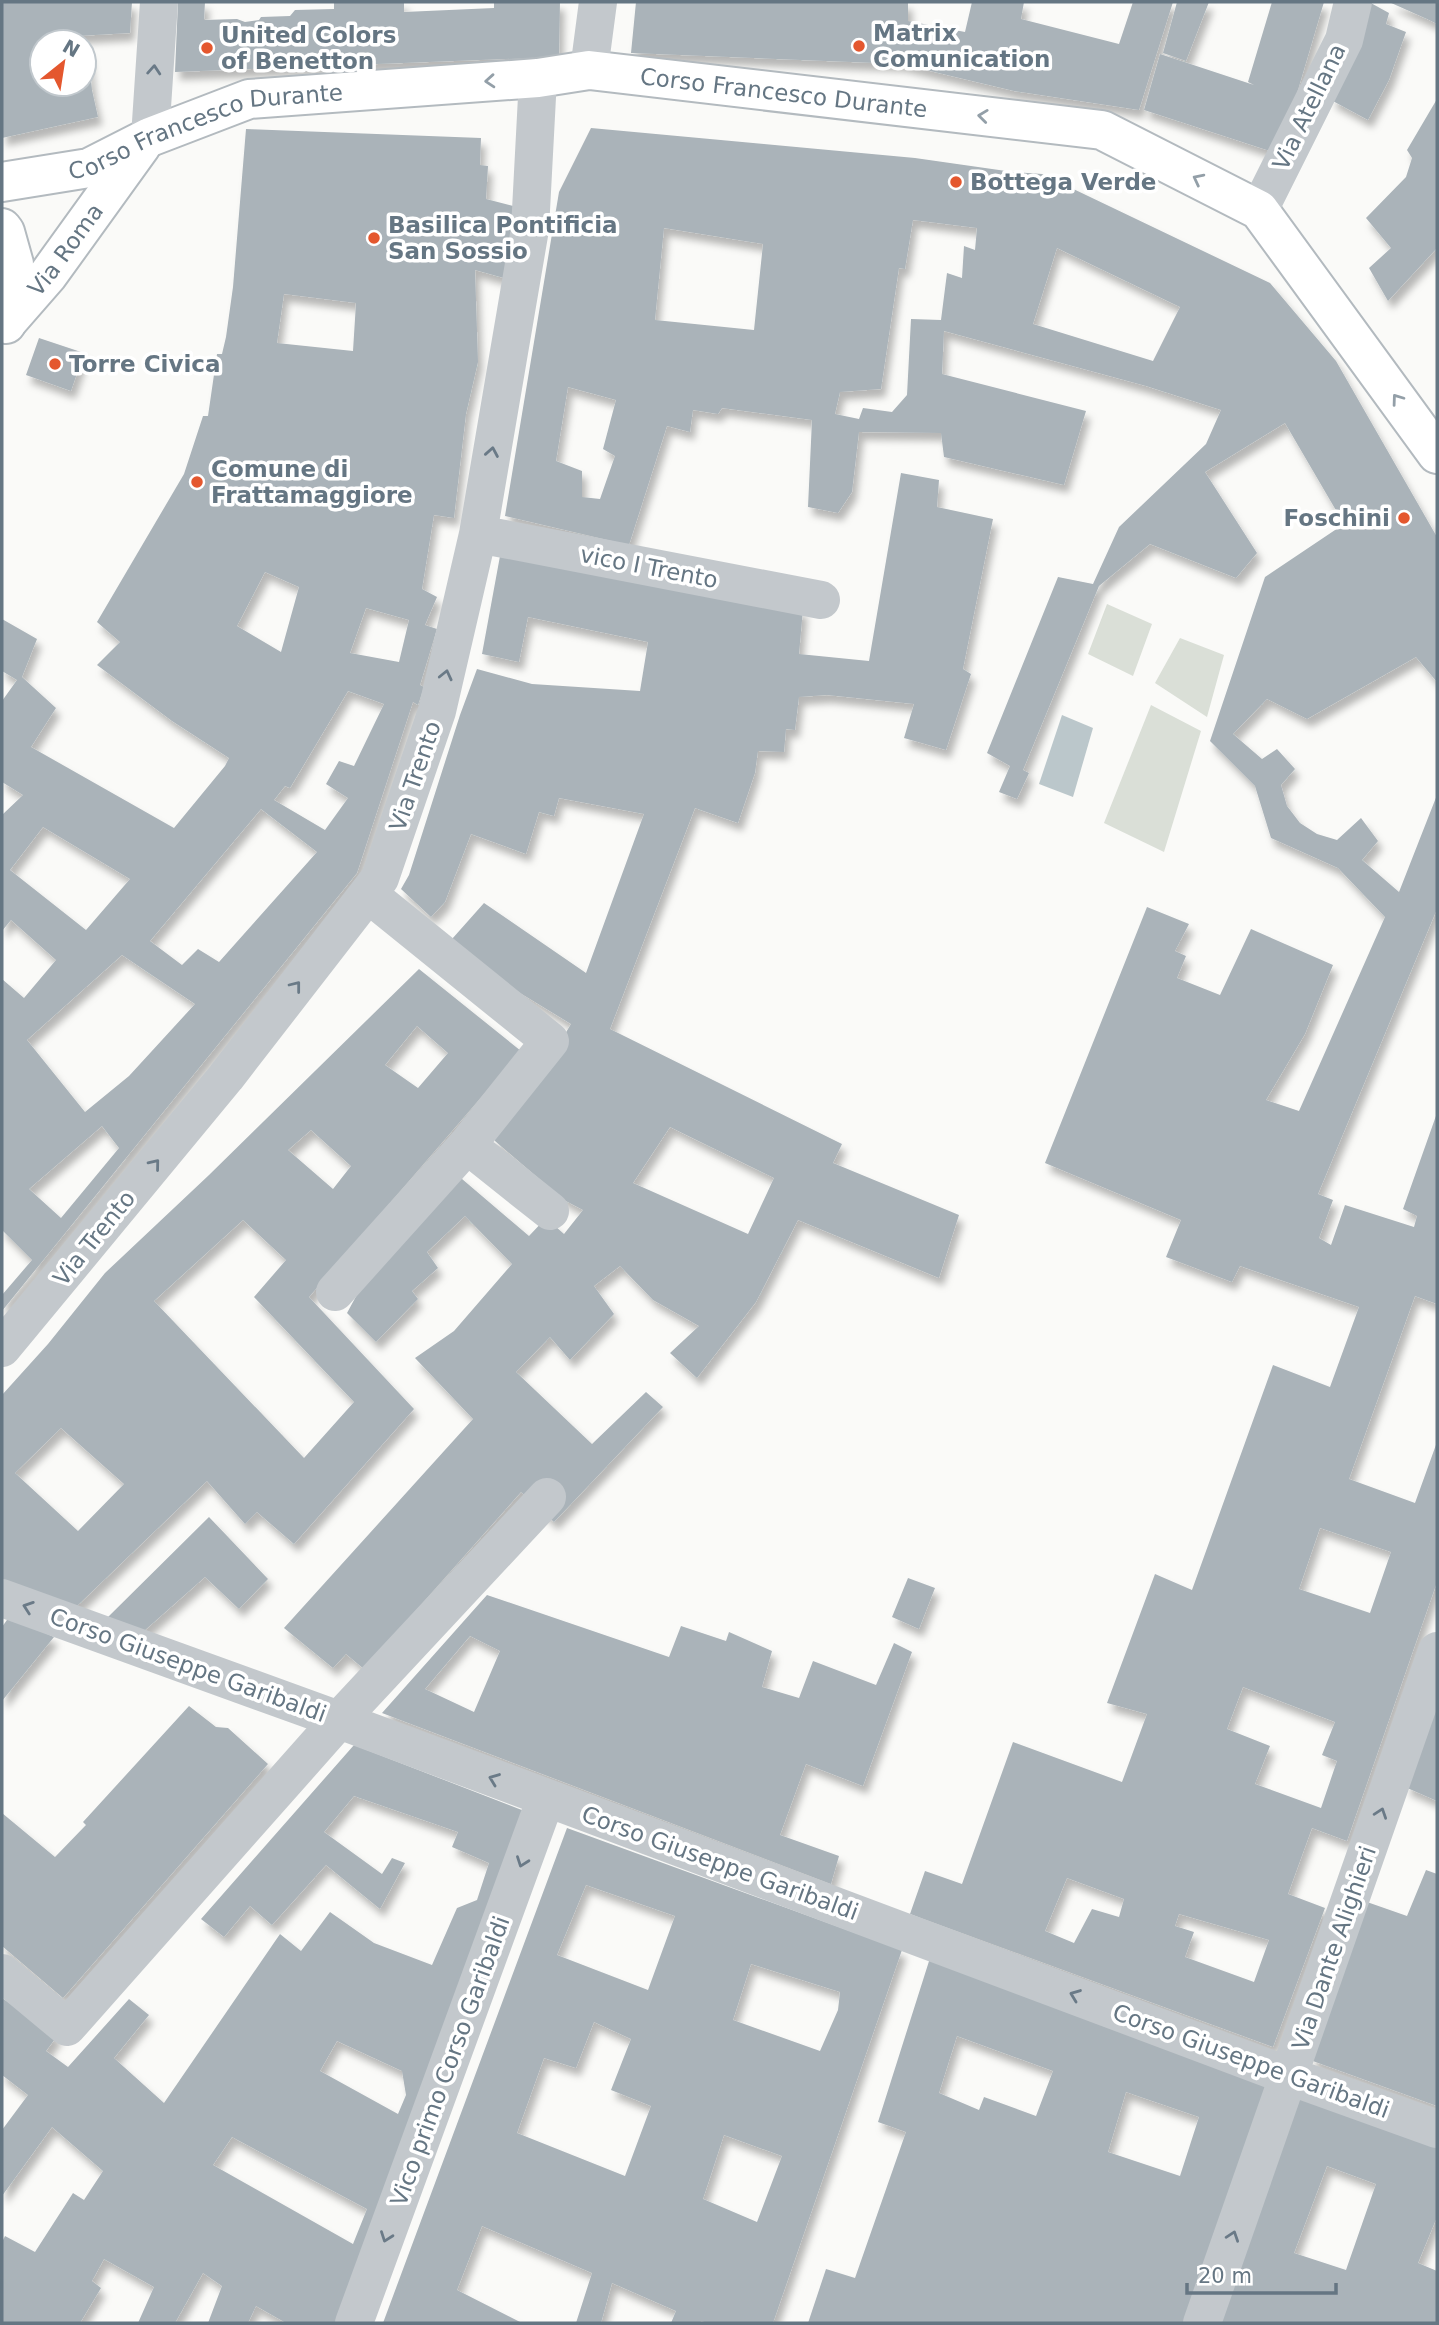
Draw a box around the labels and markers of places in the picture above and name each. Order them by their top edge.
place label: Matrix Comunication [873,20,1051,72]
place label: United Colors of Benetton [221,22,396,74]
marker: Matrix Comunication [851,38,867,54]
marker: United Colors of Benetton [199,40,215,56]
place label: Bottega Verde [970,169,1156,195]
marker: Bottega Verde [948,174,964,190]
place label: Basilica Pontificia San Sossio [388,212,618,264]
marker: Basilica Pontificia San Sossio [366,230,382,246]
place label: Torre Civica [69,351,221,377]
marker: Torre Civica [47,356,63,372]
place label: Comune di Frattamaggiore [211,456,413,508]
marker: Comune di Frattamaggiore [189,474,205,490]
place label: Foschini [1284,505,1390,531]
marker: Foschini [1396,510,1412,526]

